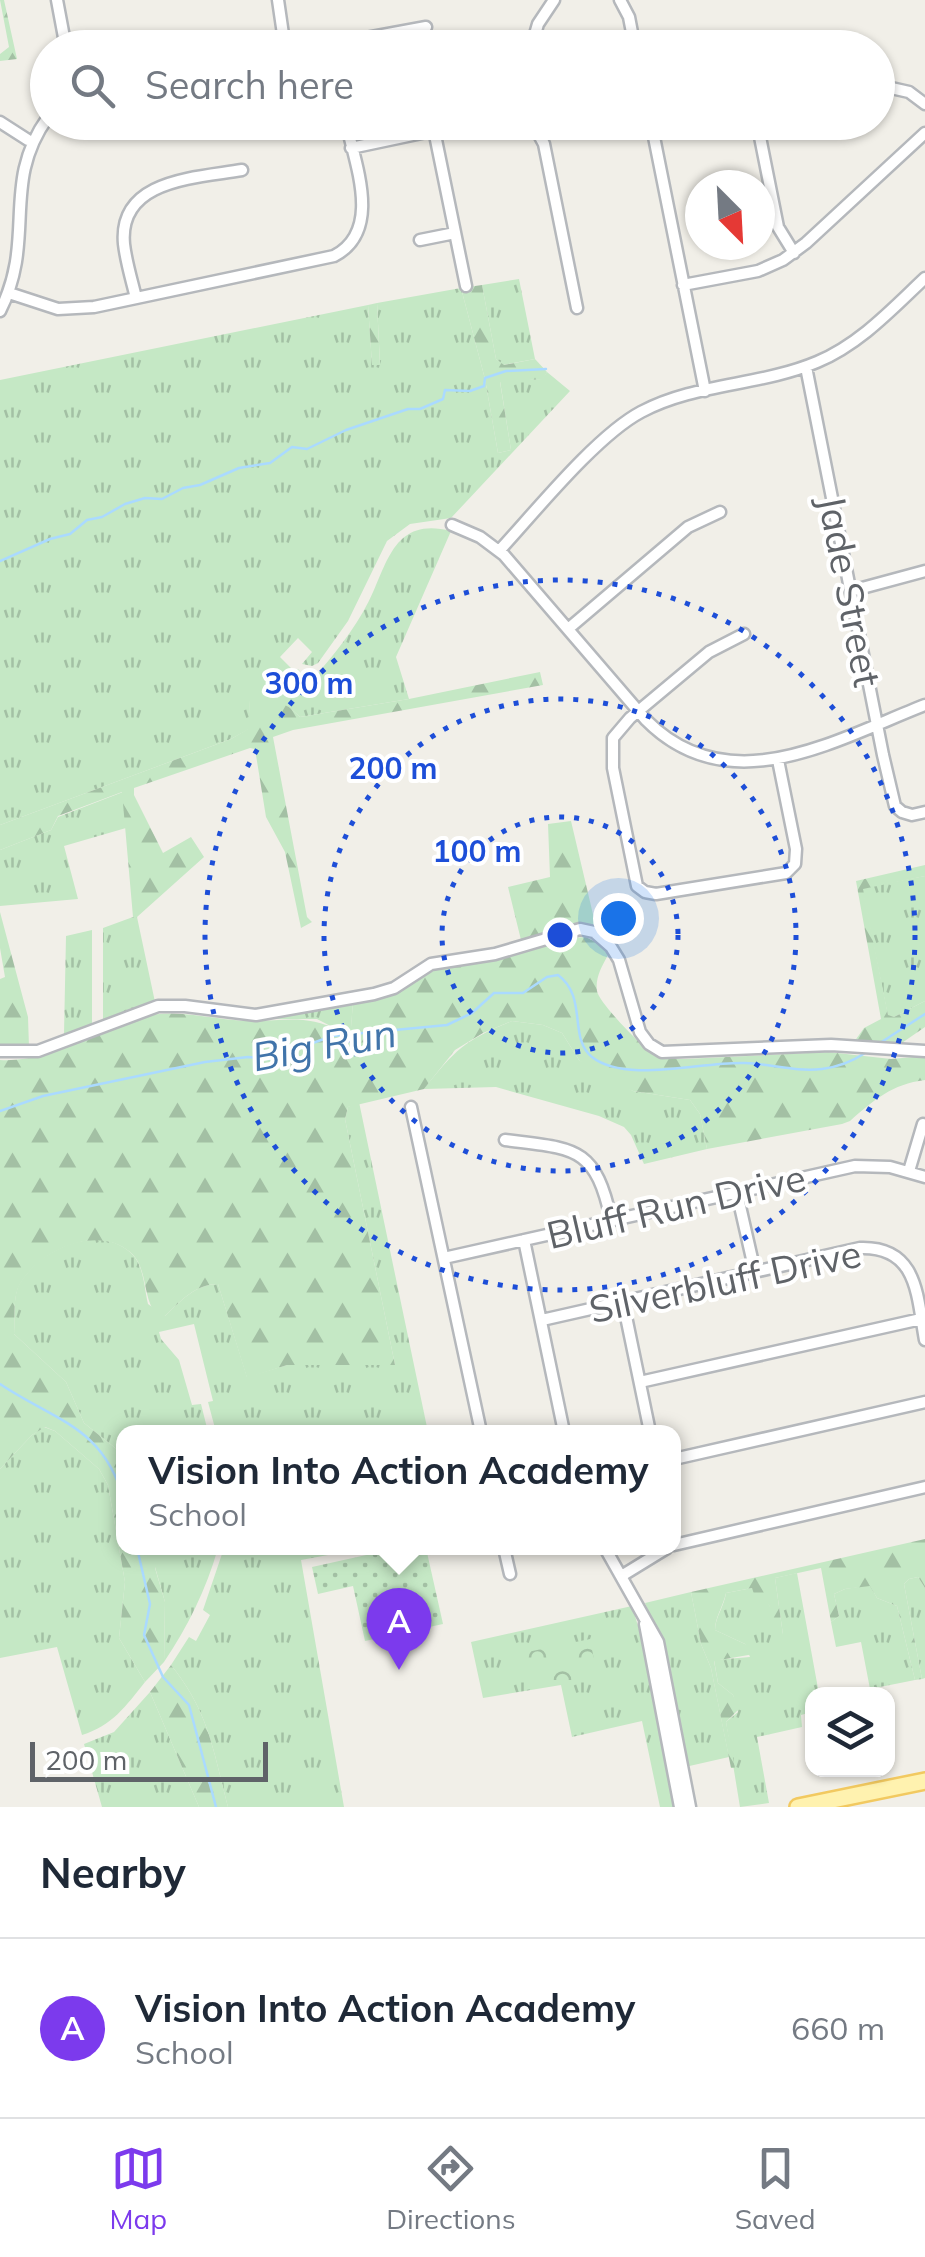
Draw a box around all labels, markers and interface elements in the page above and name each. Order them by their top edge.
search box [30,30,895,140]
icon: search [65,58,120,113]
text: Search here [145,61,354,109]
north arrow [685,170,775,260]
street label: Jade Street [808,491,892,691]
text: 300 m [264,664,354,702]
text: 200 m [348,749,438,787]
text: 100 m [432,832,522,870]
your location [593,893,644,944]
centre of rings [542,917,578,953]
water label: Big Run [248,1007,400,1081]
street label: Bluff Run Drive [542,1153,810,1259]
street label: Silverbluff Drive [585,1229,865,1333]
popup [116,1425,681,1555]
text: Vision Into Action Academy [148,1446,649,1494]
text: School [148,1494,247,1534]
pin: A [366,1588,432,1670]
map controls [805,1687,895,1777]
button: layers [805,1687,895,1777]
scale bar [30,1737,268,1782]
text: 200 m [45,1742,127,1777]
text: Nearby [40,1846,186,1899]
text: Vision Into Action Academy [135,1984,636,2032]
text: A [60,2008,85,2048]
text: 660 m [791,2008,885,2048]
text: School [135,2032,234,2072]
tab: Map [110,2141,167,2236]
tab: Directions [386,2141,516,2236]
tab: Saved [735,2141,815,2236]

